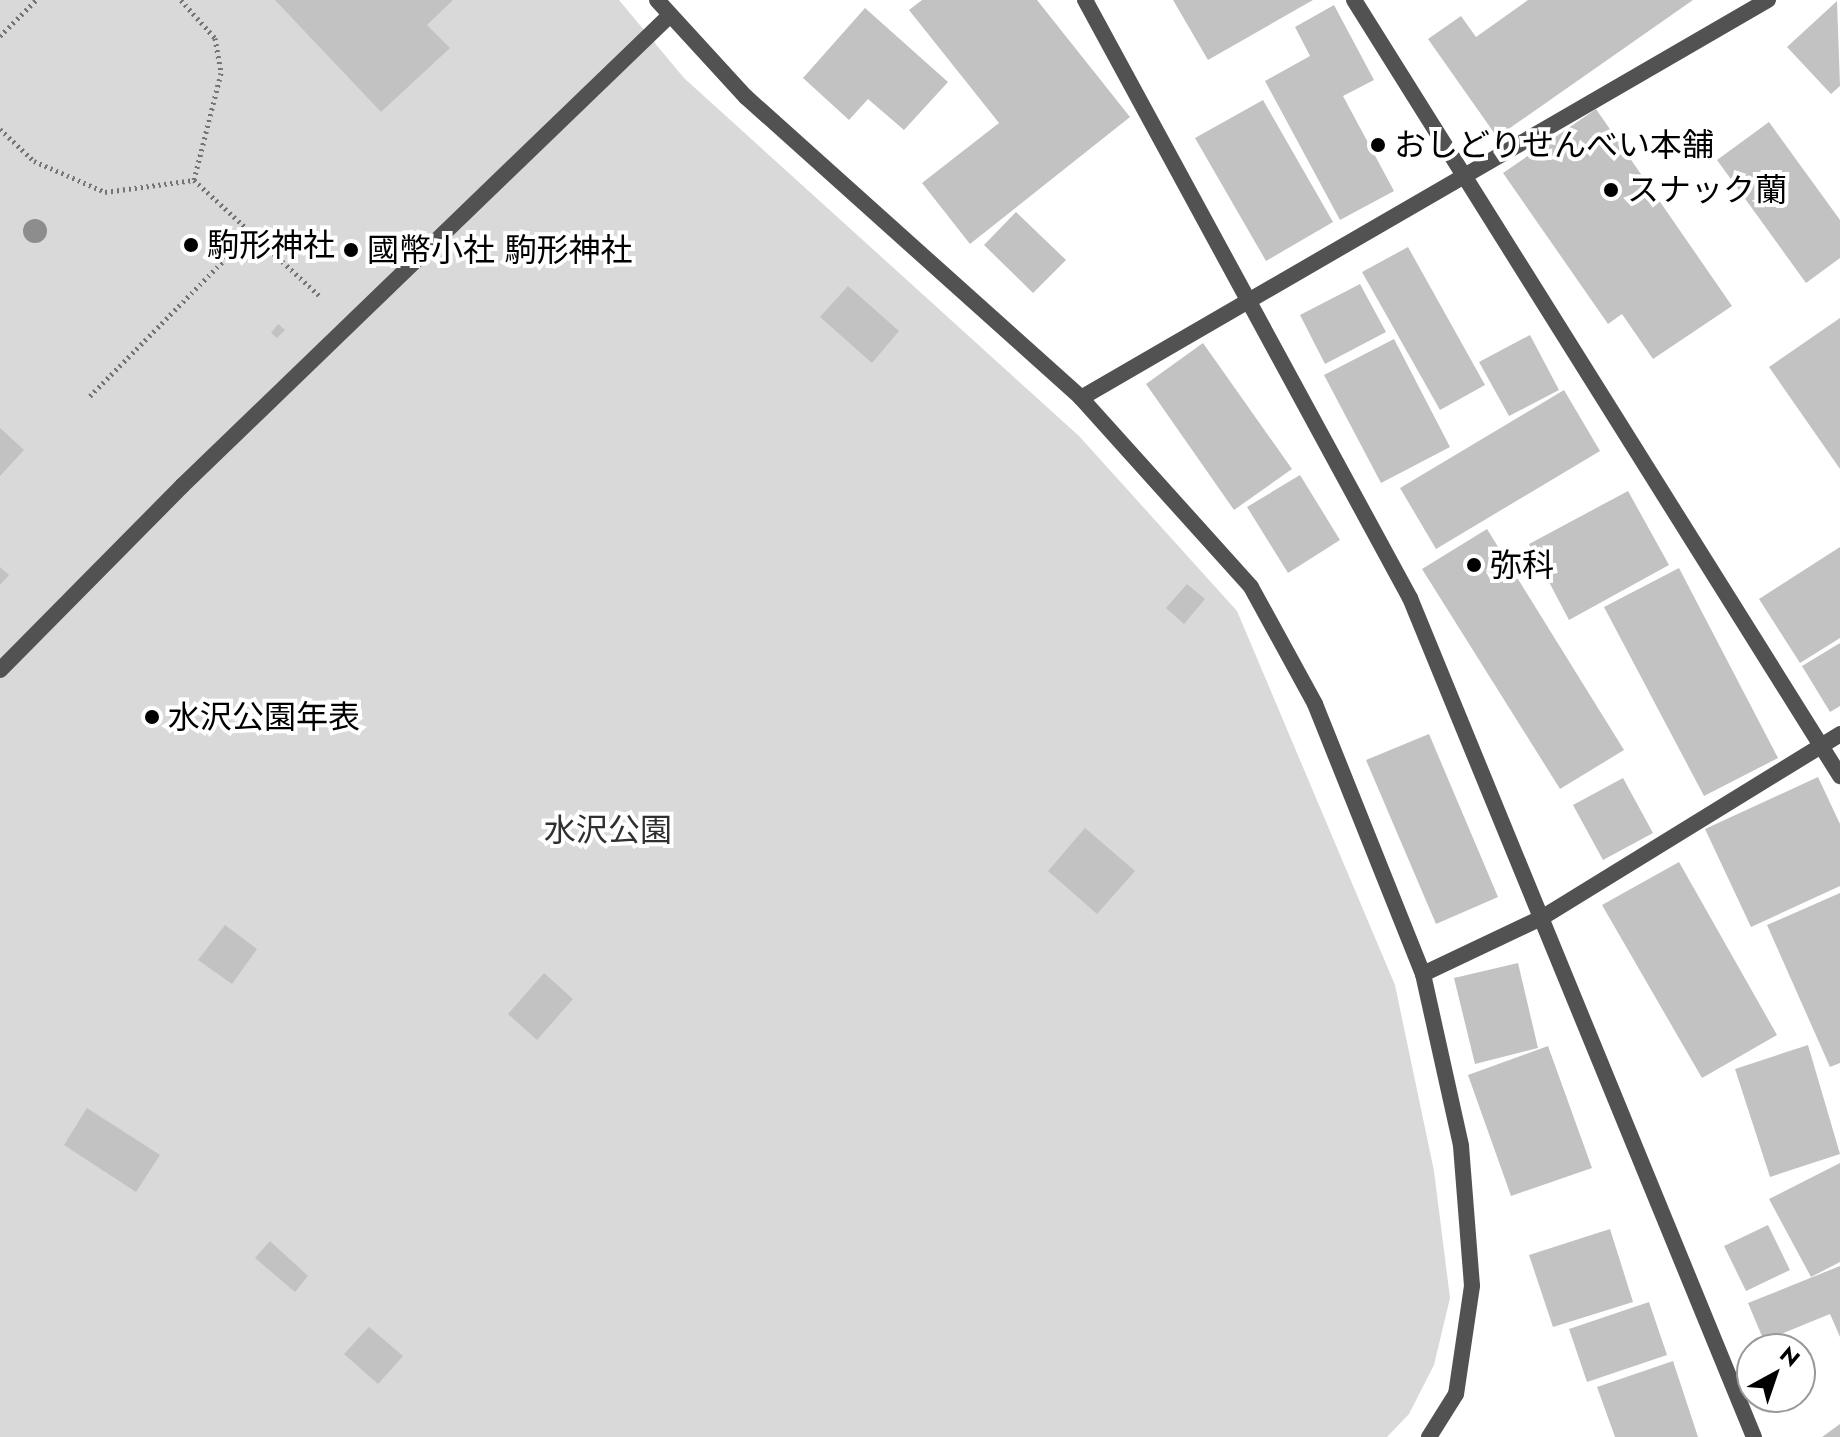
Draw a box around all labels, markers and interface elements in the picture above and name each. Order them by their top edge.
place label: おしどりせんべい本舗 [1394,126,1714,164]
marker: おしどりせんべい本舗 [1369,136,1387,154]
place label: スナック蘭 [1627,171,1787,209]
marker: スナック蘭 [1602,181,1620,199]
place label: 駒形神社 [207,226,335,264]
place label: 國幣小社 駒形神社 [367,231,633,269]
marker: 駒形神社 [182,236,200,254]
marker: 國幣小社 駒形神社 [342,241,360,259]
place label: 弥科 [1490,546,1554,584]
marker: 弥科 [1465,556,1483,574]
place label: 水沢公園年表 [168,698,360,736]
marker: 水沢公園年表 [143,708,161,726]
park label: 水沢公園 [544,811,672,849]
north arrow [1736,1333,1816,1413]
text: N [1773,1338,1807,1374]

